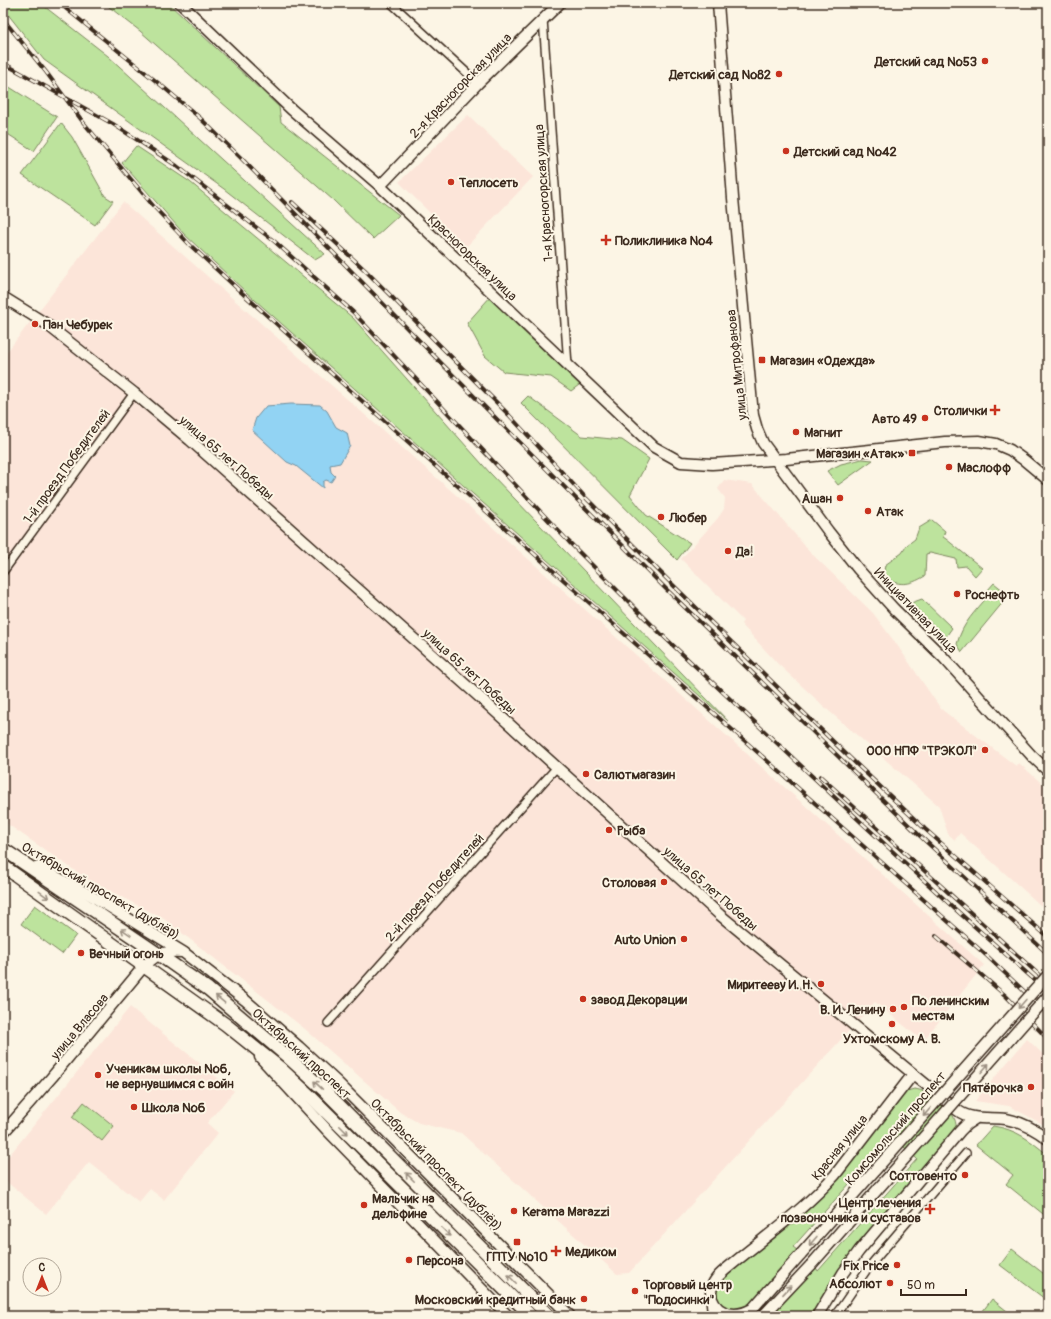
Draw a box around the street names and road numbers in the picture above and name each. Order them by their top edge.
street label: 2-я Красногорская улица [406,30,515,141]
street label: 1-я Красногорская улица [531,124,557,262]
street label: Красногорская улица [424,211,520,304]
street label: улица Митрофанова [723,309,751,422]
street label: 1-й проезд Победителей [20,406,114,527]
street label: улица 65 лет Победы [175,412,277,503]
street label: Инициативная улица [870,565,960,657]
street label: улица 65 лет Победы [419,625,519,718]
street label: 2-й проезд Победителей [382,830,487,945]
street label: Октябрьский проспект (дублёр) [18,839,183,943]
street label: улица 65 лет Победы [659,843,761,934]
street label: улица Власова [47,990,112,1064]
street label: Октябрьский проспект [248,1005,355,1103]
street label: Комсомольский проспект [842,1068,950,1189]
street label: Октябрьский проспект (дублёр) [367,1095,506,1234]
street label: Красная улица [808,1111,871,1184]

